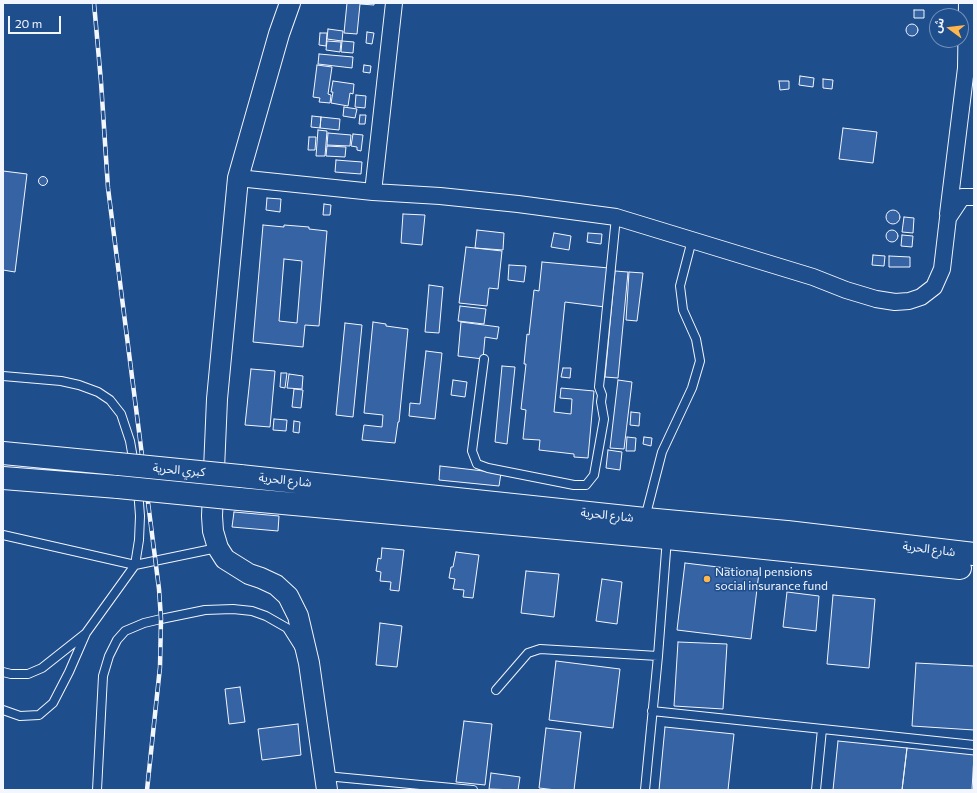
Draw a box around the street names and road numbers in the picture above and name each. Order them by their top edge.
street label: كبري الحرية [152,461,206,479]
street label: شارع الحرية [258,470,312,490]
street label: شارع الحرية [580,505,634,525]
street label: شارع الحرية [902,539,956,559]

